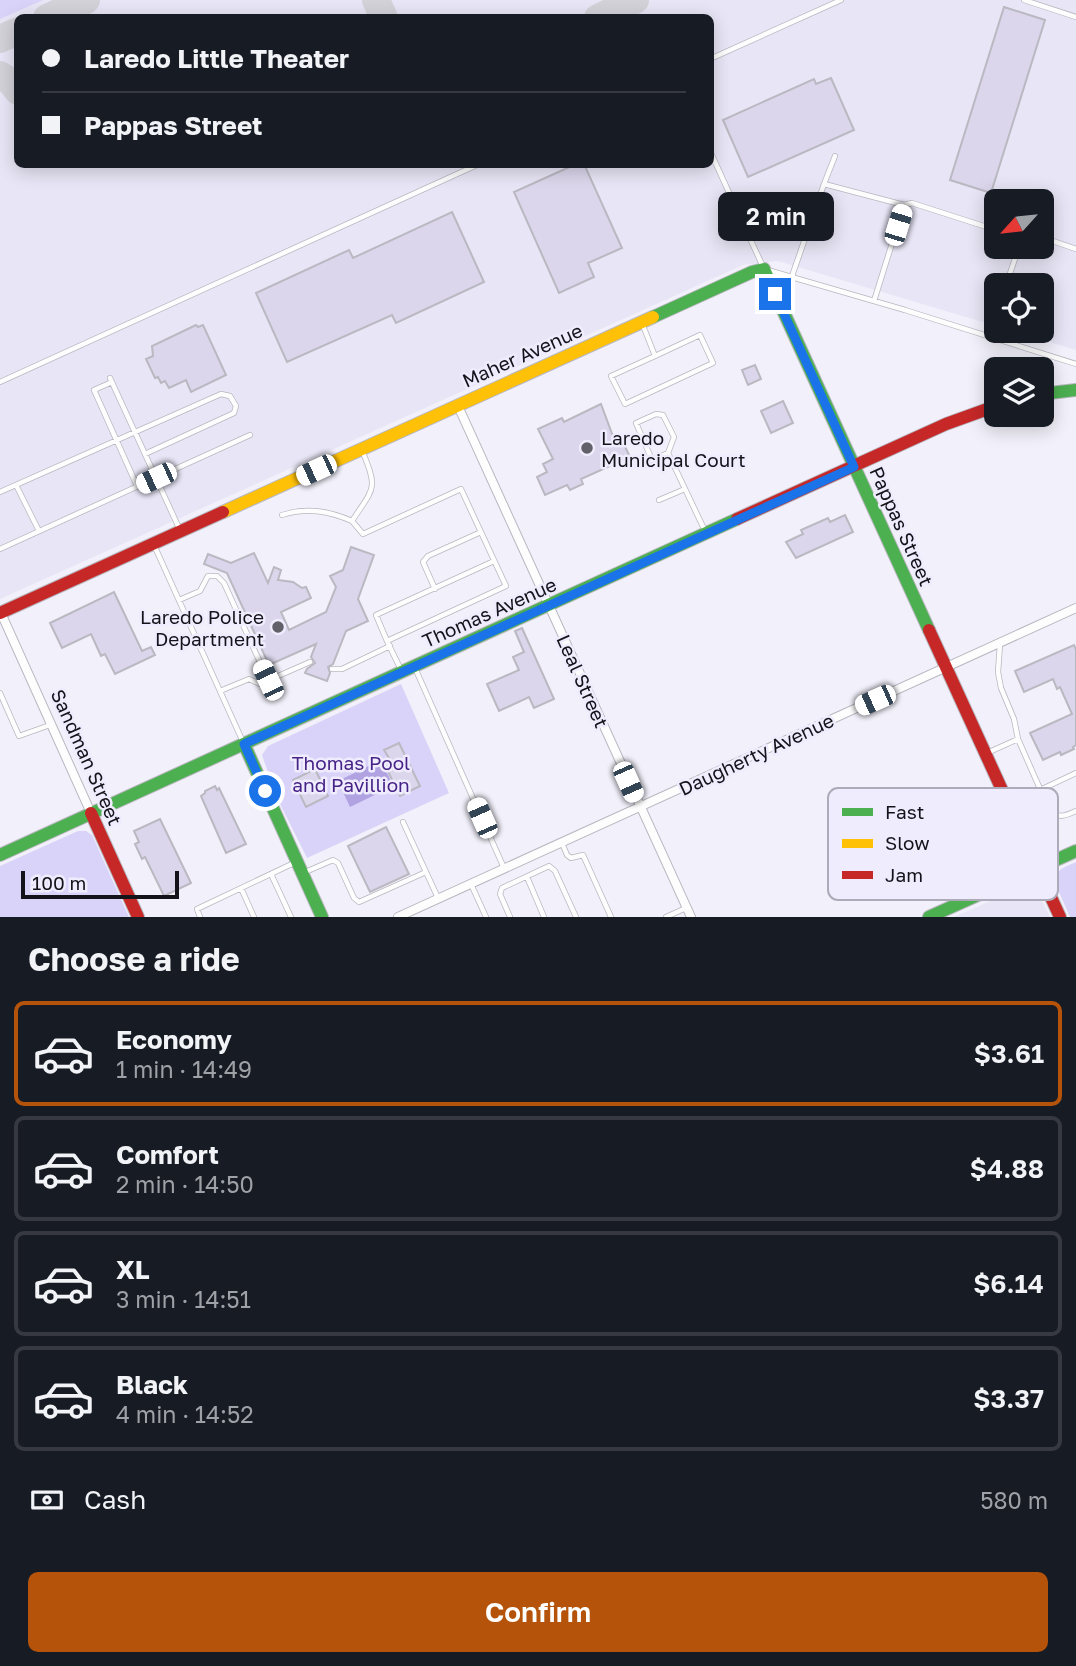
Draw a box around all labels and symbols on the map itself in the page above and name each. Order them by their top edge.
north arrow [984,189,1054,259]
callout: 2 min [717,192,833,242]
car [882,202,915,248]
route end [759,278,791,310]
street label: Maher Avenue [458,318,586,392]
place label: Laredo Municipal Court [601,426,746,471]
marker: Laredo Municipal Court [579,440,595,456]
car [293,452,340,488]
car [133,460,180,496]
street label: Pappas Street [865,463,939,589]
street label: Thomas Avenue [418,572,560,652]
place label: Laredo Police Department [140,605,264,650]
marker: Laredo Police Department [270,619,286,635]
street label: Leal Street [552,631,614,731]
car [250,657,287,703]
car [852,682,899,718]
street label: Sandman Street [47,685,127,829]
street label: Daugherty Avenue [675,708,837,800]
park label: Thomas Pool and Pavillion [292,751,410,796]
car [610,759,647,805]
route start [249,775,281,807]
legend [828,788,1058,900]
car [464,795,501,841]
text: Fast [885,800,924,823]
text: Slow [885,831,930,854]
text: Jam [885,863,923,886]
scale bar [21,868,178,900]

